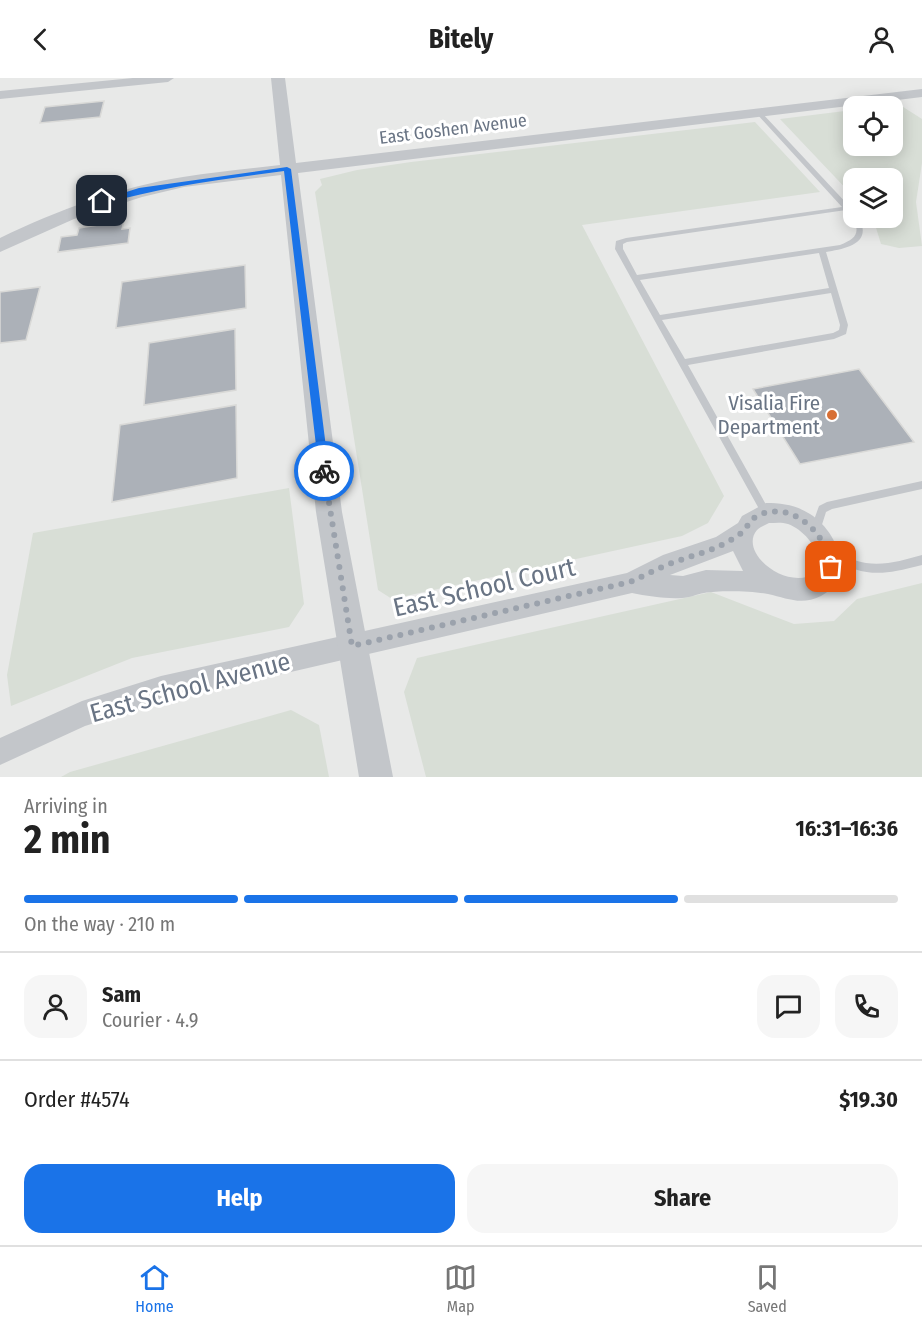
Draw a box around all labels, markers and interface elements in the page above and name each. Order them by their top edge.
icon: back [24,23,57,56]
text: Bitely [429,23,493,55]
icon: person [865,23,898,56]
map controls [843,96,903,228]
button: locate [843,96,903,156]
street label: East Goshen Avenue [378,109,528,149]
button: layers [843,168,903,228]
pin [76,175,127,226]
icon: home [85,184,118,217]
place label: Visalia Fire Department [717,390,820,440]
marker: Visalia Fire Department [825,408,839,422]
courier [294,441,354,501]
icon: bike [308,455,341,488]
pin [805,541,856,592]
icon: bag [814,550,847,583]
street label: East School Court [390,551,579,623]
street label: East School Avenue [86,646,294,729]
text: Arriving in [24,794,108,818]
text: 16:31–16:36 [796,815,898,842]
text: 2 min [24,817,110,863]
text: On the way · 210 m [24,912,175,936]
button: person [24,975,87,1038]
button: chat [757,975,820,1038]
button: phone [835,975,898,1038]
text: Sam [102,981,141,1008]
text: Courier · 4.9 [102,1008,198,1032]
text: Order #4574 [24,1086,130,1113]
text: $19.30 [839,1086,898,1113]
button: Help [24,1164,455,1233]
button: Share [467,1164,898,1233]
tab: Home [135,1261,174,1316]
tab: Map [444,1261,477,1316]
tab: Saved [748,1261,787,1316]

